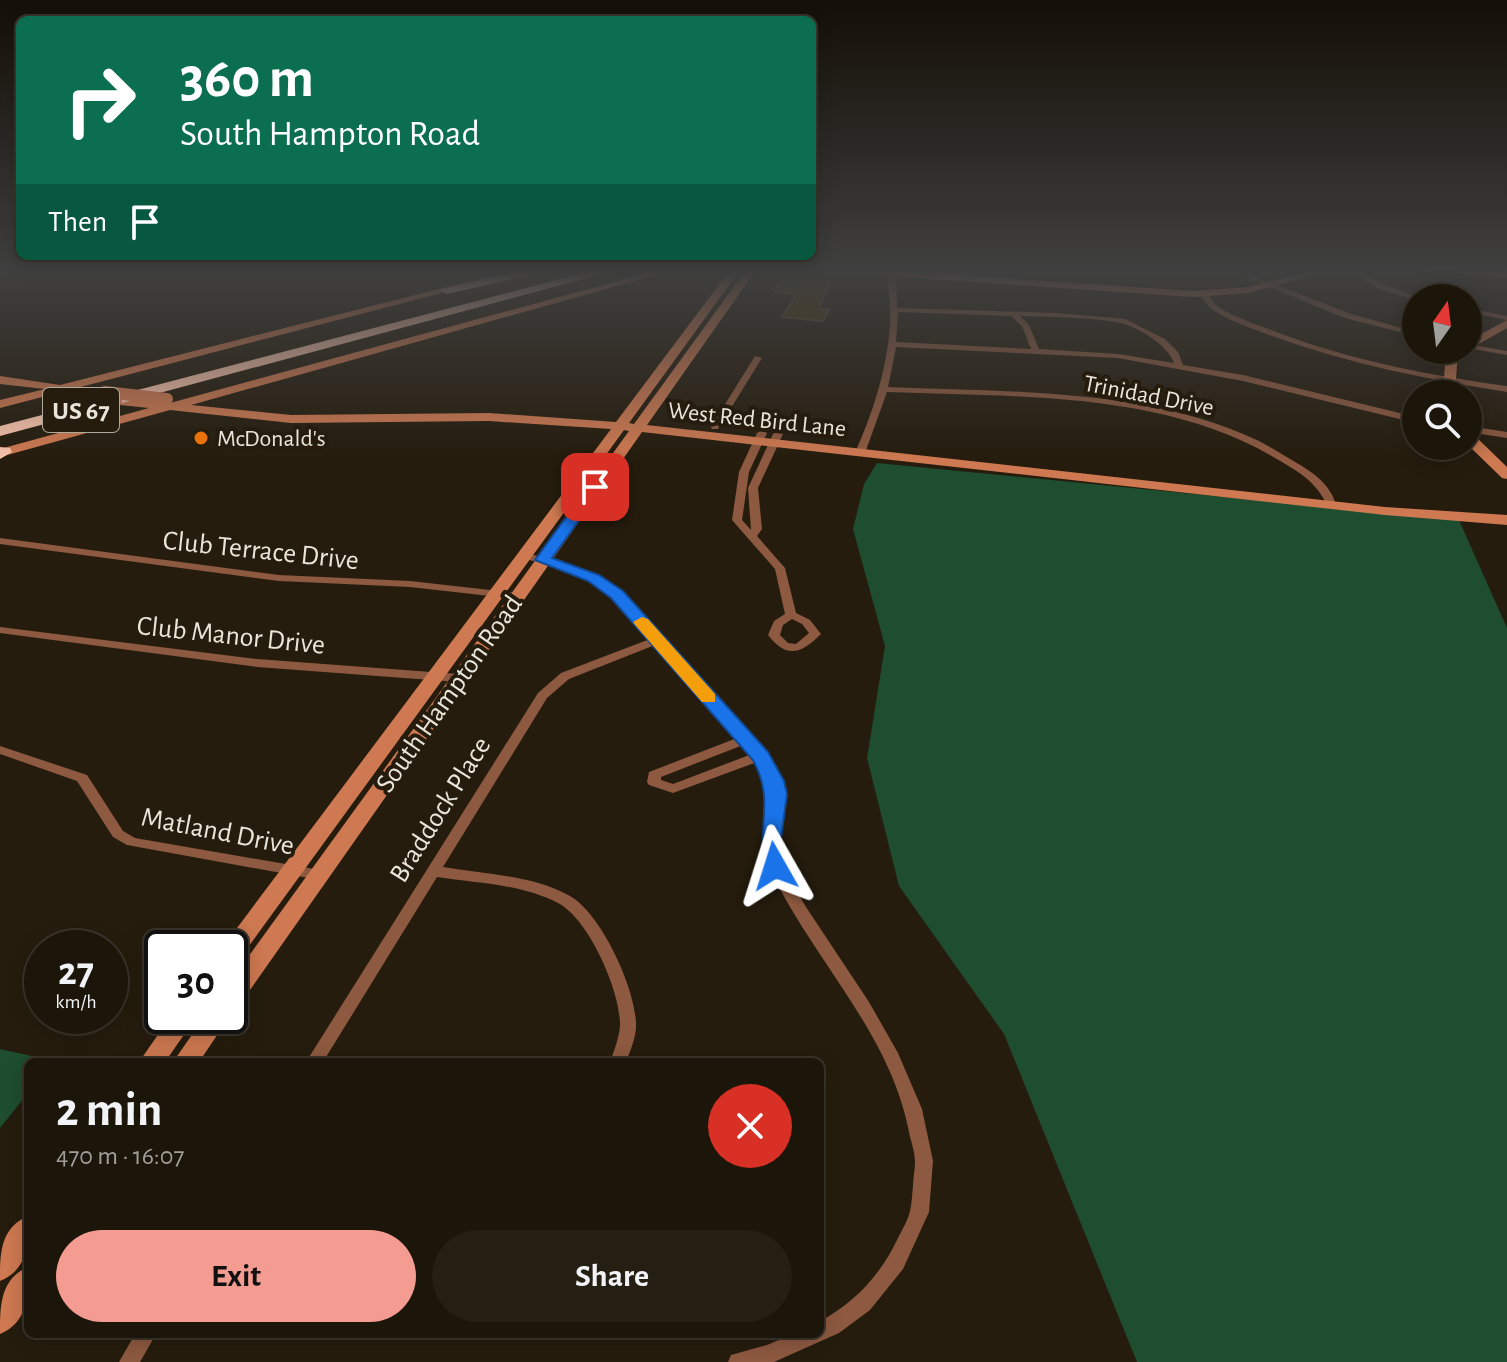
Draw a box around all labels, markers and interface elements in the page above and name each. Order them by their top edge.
icon: right [48,48,152,152]
text: 360 m [180,51,314,107]
text: South Hampton Road [180,116,480,152]
icon: arrive [123,200,167,244]
text: Then [48,207,107,237]
north arrow [1402,284,1482,364]
map controls [1402,284,1482,460]
street label: Trinidad Drive [1082,372,1216,420]
button: search [1402,380,1482,460]
road number: US 67 [43,388,119,432]
street label: West Red Bird Lane [667,399,847,441]
place label: McDonald's [217,427,326,451]
marker: McDonald's [192,429,210,447]
pin [561,453,629,521]
icon: arrive [573,465,617,509]
street label: Club Terrace Drive [161,527,360,575]
street label: South Hampton Road [371,590,528,798]
street label: Club Manor Drive [135,612,326,660]
street label: Braddock Place [385,732,496,888]
street label: Matland Drive [139,803,296,861]
position arrow [733,824,817,908]
speed limit sign: 30 [144,930,248,1034]
text: 27 [58,952,94,992]
text: km/h [55,992,97,1012]
button: close [708,1084,792,1168]
text: 2 min [56,1087,163,1135]
text: 470 m · 16:07 [56,1143,184,1169]
button: Exit [56,1230,416,1322]
button: Share [432,1230,792,1322]

